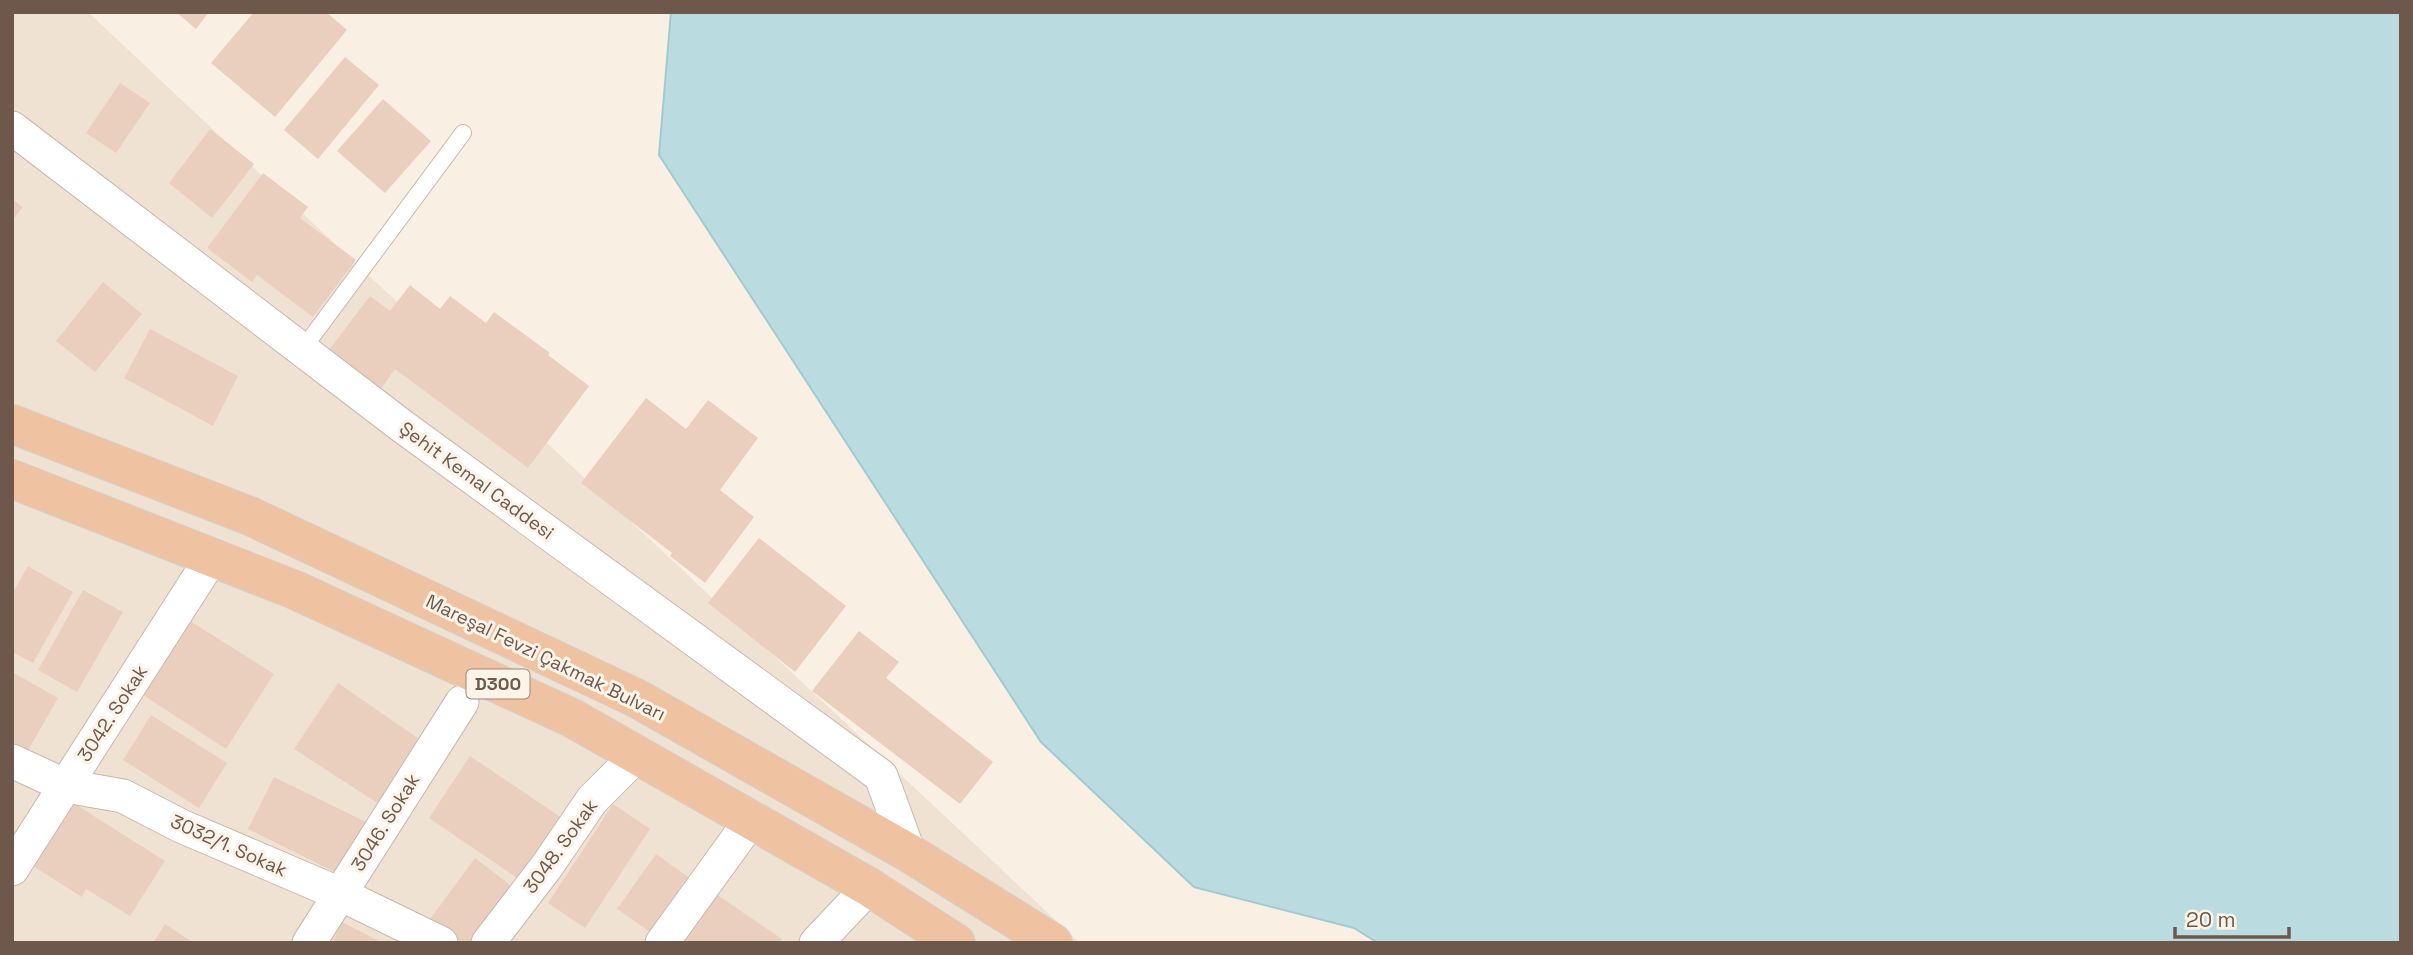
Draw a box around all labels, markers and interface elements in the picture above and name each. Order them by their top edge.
street label: Şehit Kemal Caddesi [394,416,559,545]
street label: Mareşal Fevzi Çakmak Bulvarı [422,588,670,726]
street label: 3042. Sokak [72,660,153,766]
road number: D300 [466,670,530,698]
street label: 3046. Sokak [345,769,425,876]
street label: 3048. Sokak [518,794,603,899]
street label: 3032/1. Sokak [167,809,291,882]
scale bar [2175,895,2289,939]
text: 20 m [2186,906,2236,933]

